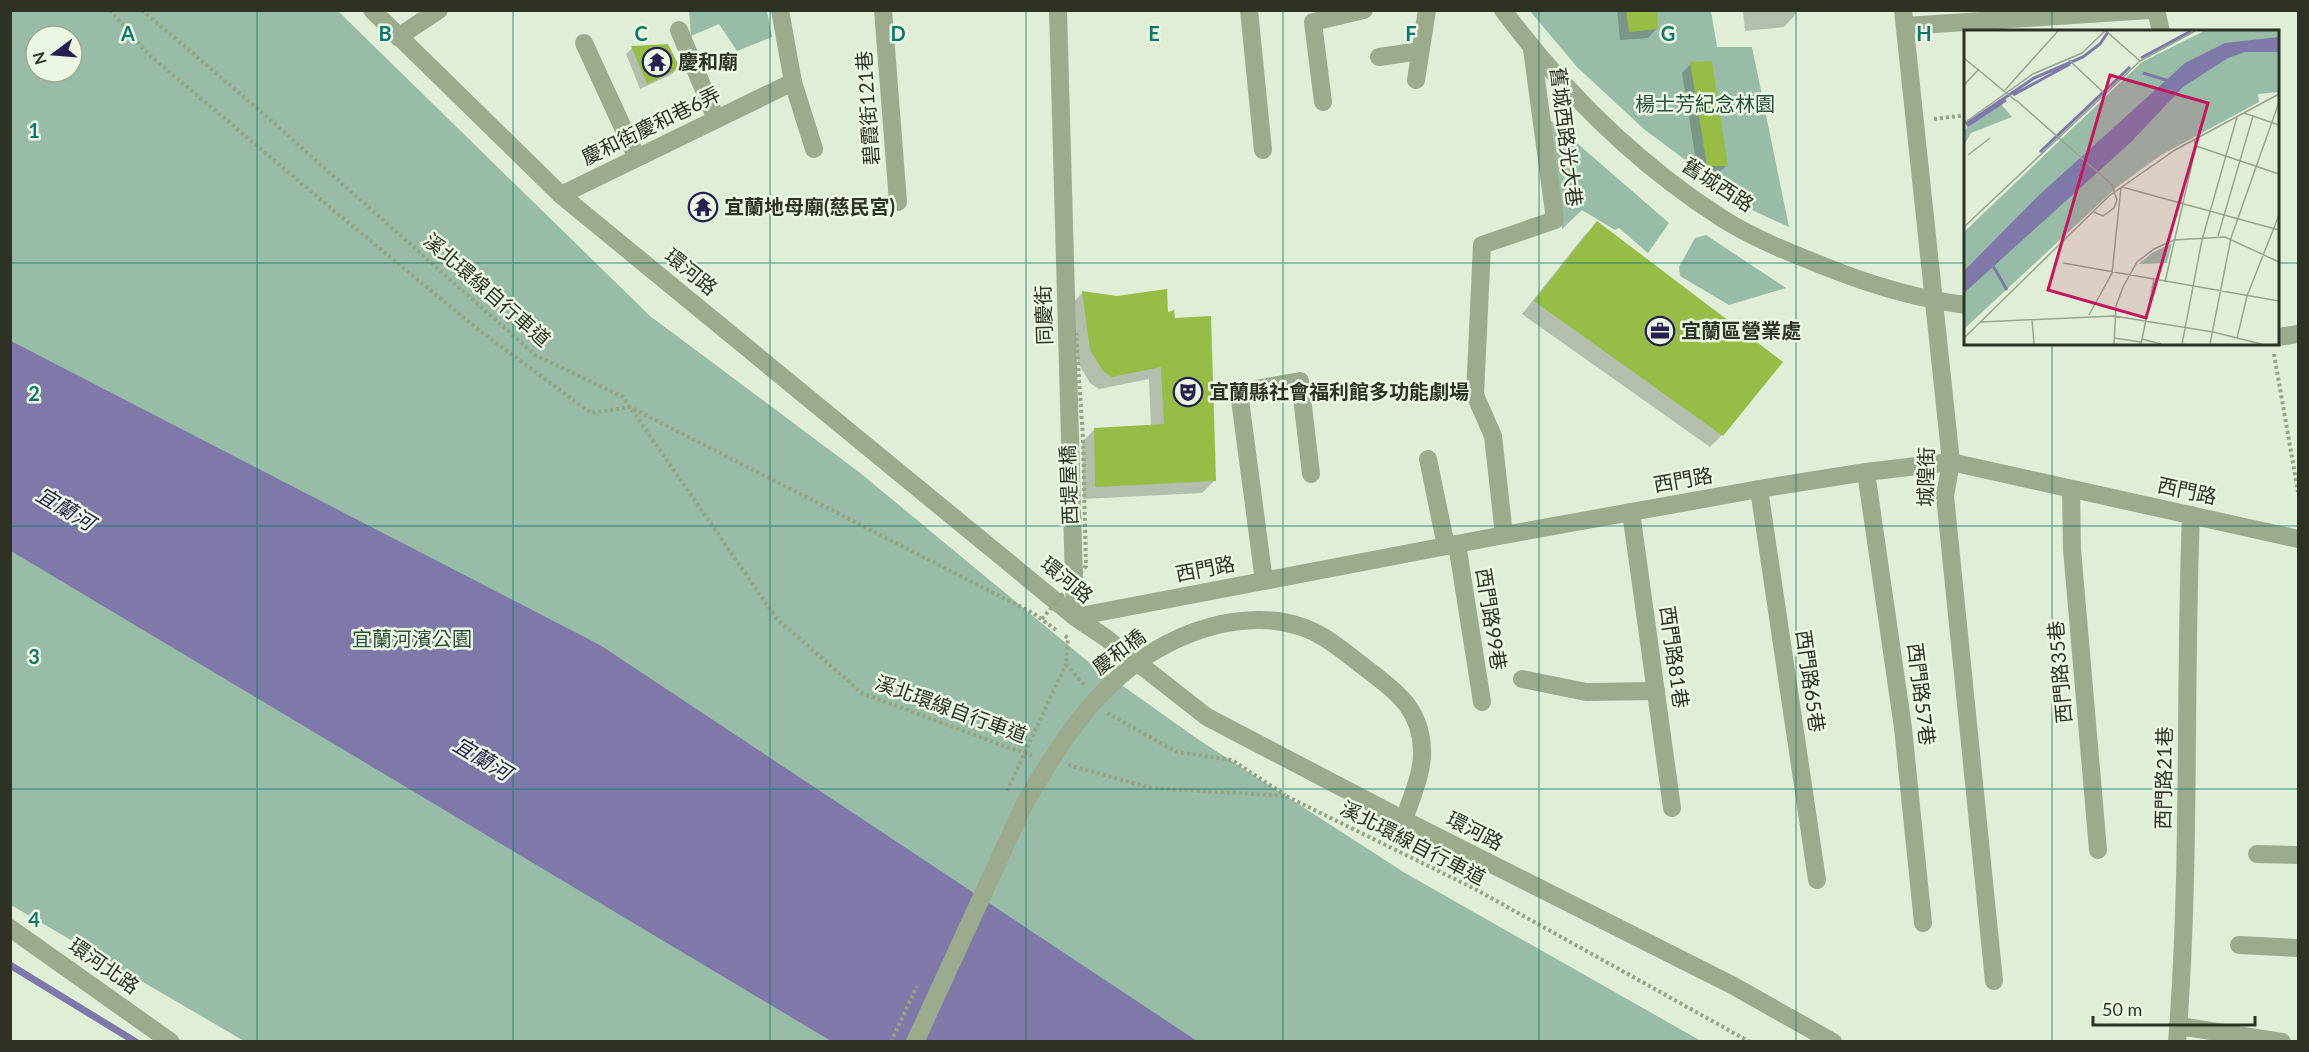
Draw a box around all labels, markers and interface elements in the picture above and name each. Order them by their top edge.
text: A [120,21,135,45]
text: B [378,21,392,45]
text: C [634,21,648,45]
text: D [890,21,906,45]
text: E [1148,21,1160,45]
text: F [1405,21,1417,45]
text: G [1661,21,1675,45]
text: H [1916,21,1932,45]
north arrow [24,24,84,84]
inset map [1964,30,2279,345]
temple icon: 慶和廟 [641,46,673,78]
place label: 慶和廟 [678,49,738,73]
text: N [28,50,50,67]
street label: 碧霞街121巷 [851,50,883,166]
street label: 舊城西路光大巷 [1547,66,1587,208]
street label: 慶和街慶和巷6弄 [577,81,724,169]
park label: 楊士芳紀念林園 [1635,91,1775,115]
text: 1 [28,118,40,142]
street label: 舊城西路 [1678,152,1759,216]
temple icon: 宜蘭地母廟(慈民宮) [687,191,719,223]
place label: 宜蘭地母廟(慈民宮) [724,194,895,218]
street label: 溪北環線自行車道 [419,228,556,351]
street label: 環河路 [661,243,722,299]
street label: 同慶街 [1030,285,1056,345]
office icon: 宜蘭區營業處 [1644,315,1676,347]
place label: 宜蘭區營業處 [1681,318,1801,342]
theatre icon: 宜蘭縣社會福利館多功能劇場 [1172,376,1204,408]
place label: 宜蘭縣社會福利館多功能劇場 [1209,379,1469,403]
text: 2 [28,381,40,405]
street label: 西堤屋橋 [1055,445,1081,525]
street label: 城隍街 [1912,447,1938,507]
street label: 西門路 [1651,462,1714,496]
street label: 西門路 [2155,472,2219,508]
water label: 宜蘭河 [32,481,103,537]
street label: 環河路 [1037,551,1098,607]
street label: 西門路 [1173,551,1237,586]
street label: 西門路99巷 [1472,566,1512,672]
street label: 西門路81巷 [1656,604,1694,710]
street label: 西門路35巷 [2043,620,2075,725]
street label: 慶和橋 [1087,624,1150,679]
park label: 宜蘭河濱公園 [352,626,472,650]
street label: 西門路65巷 [1792,628,1830,734]
street label: 西門路57巷 [1904,641,1940,747]
text: 3 [28,644,40,668]
street label: 溪北環線自行車道 [872,669,1031,747]
street label: 西門路21巷 [2150,726,2176,830]
water label: 宜蘭河 [449,731,520,787]
street label: 溪北環線自行車道 [1337,795,1490,889]
street label: 環河路 [1443,806,1508,854]
text: 4 [28,907,40,931]
street label: 環河北路 [65,932,144,998]
scale bar [2093,989,2255,1027]
text: 50 m [2102,998,2142,1020]

